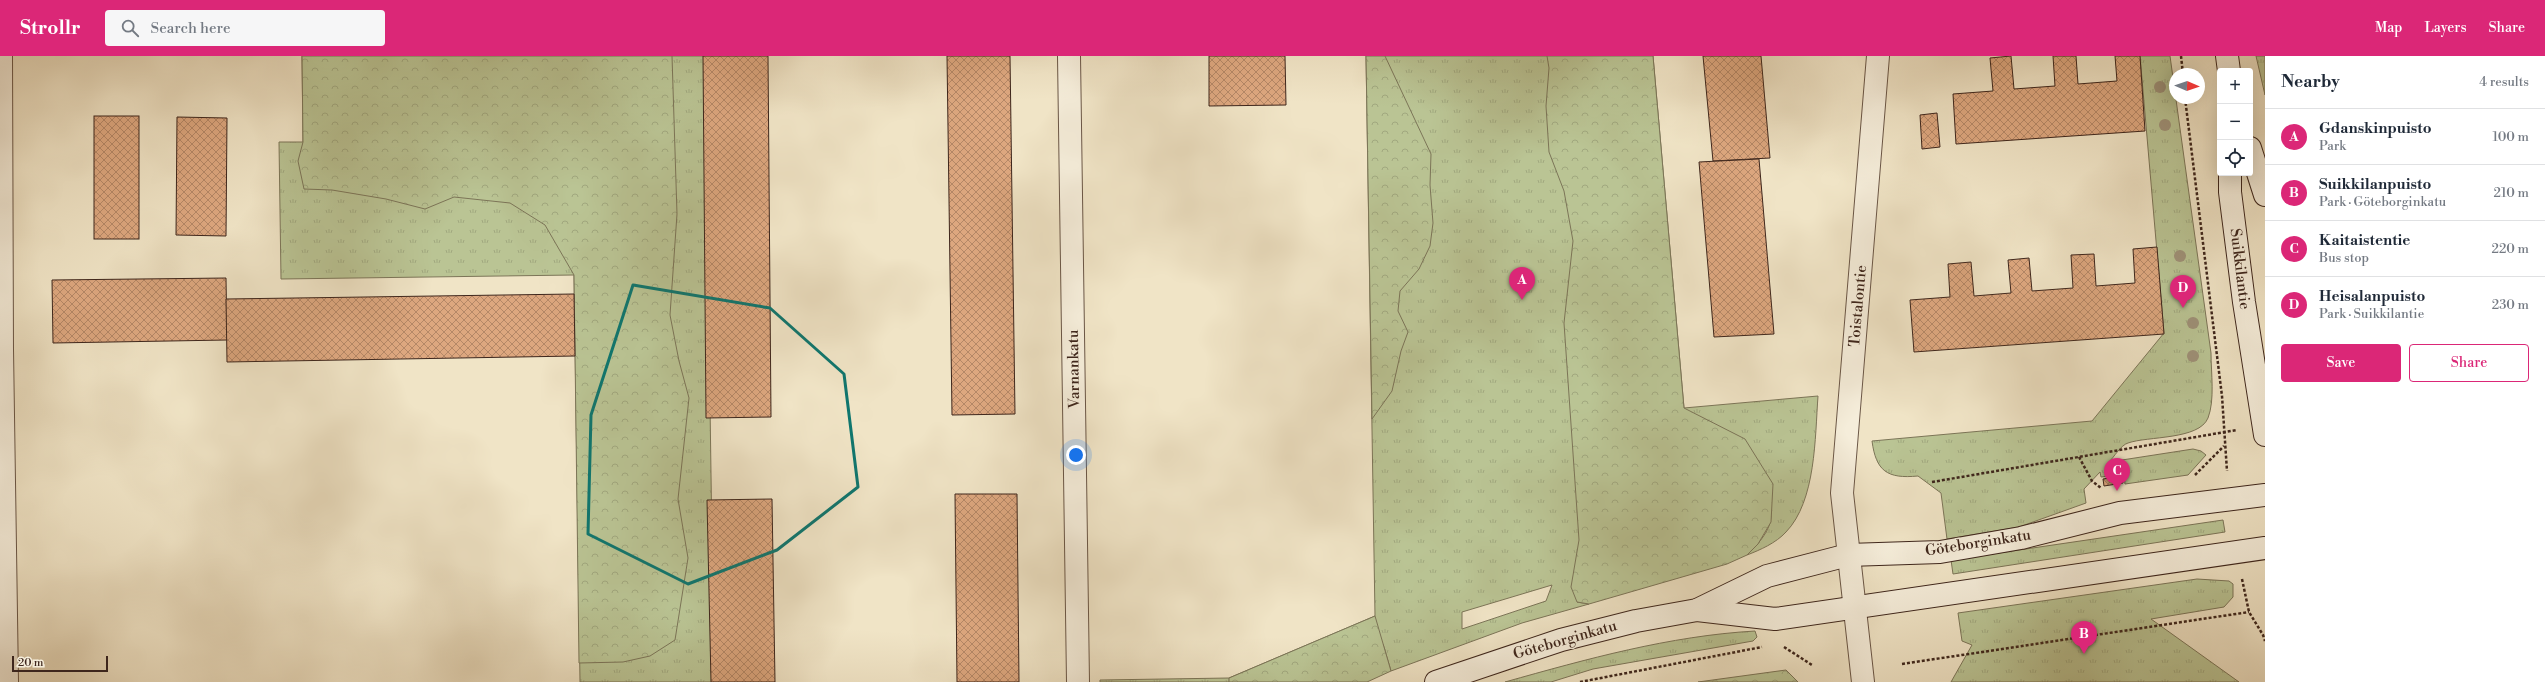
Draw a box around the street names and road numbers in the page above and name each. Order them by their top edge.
street label: Suikkilantie [2226,227,2254,311]
street label: Toistalontie [1845,264,1871,348]
street label: Varnankatu [1064,329,1084,410]
street label: Göteborginkatu [1924,525,2033,561]
street label: Göteborginkatu [1511,616,1619,664]

